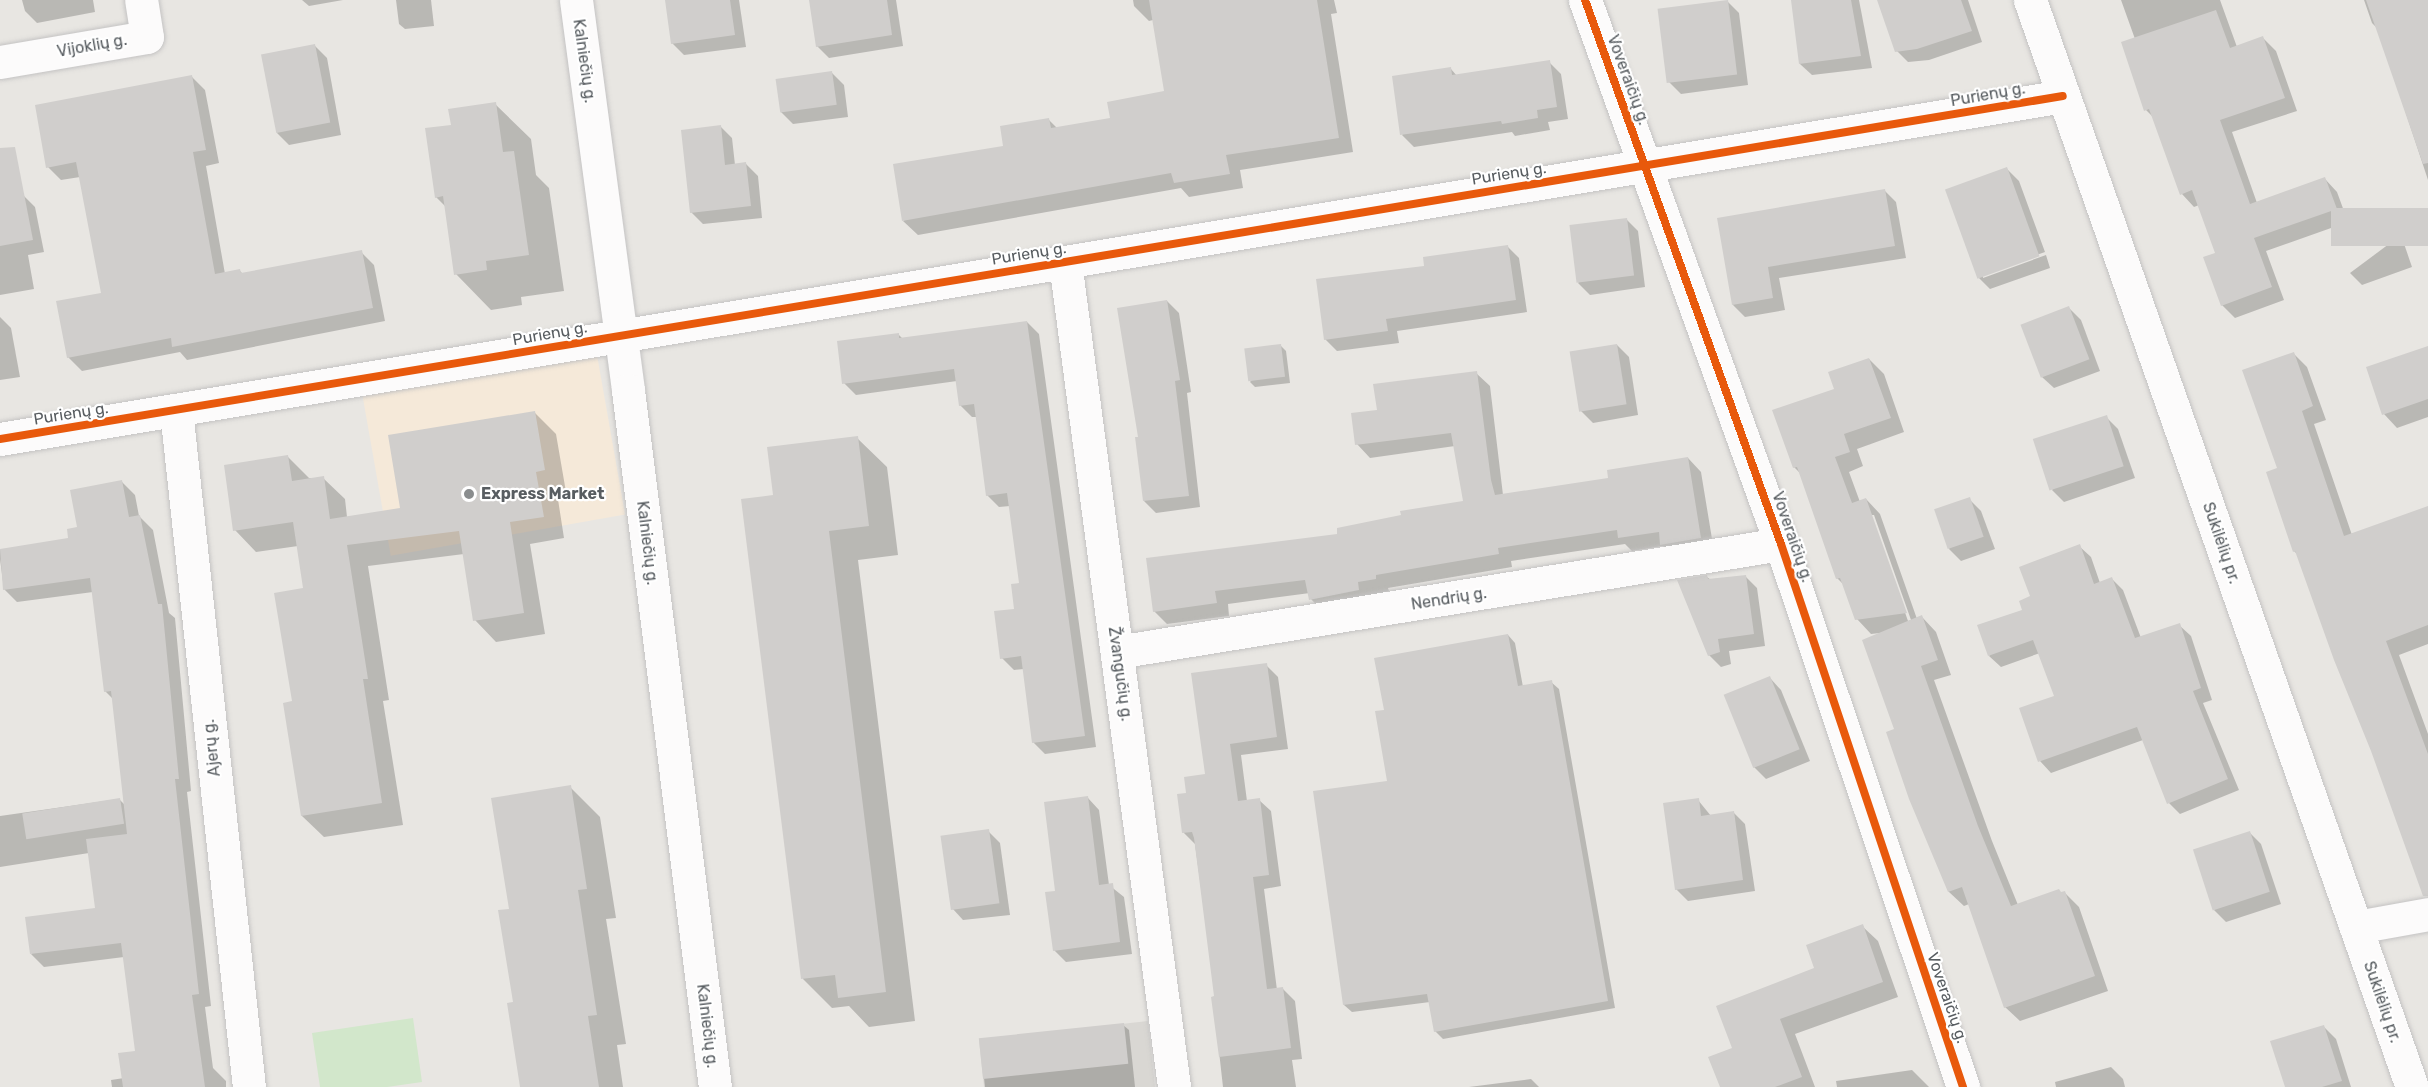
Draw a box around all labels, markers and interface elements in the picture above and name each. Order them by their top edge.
street label: Kalniečių g. [569,18,599,104]
street label: Vijoklių g. [56,30,128,62]
street label: Voveraičių g. [1603,32,1653,128]
street label: Purienų g. [1949,79,2027,111]
street label: Purienų g. [1470,159,1548,189]
street label: Purienų g. [990,239,1068,269]
street label: Purienų g. [511,318,589,350]
street label: Purienų g. [32,399,110,429]
place label: Express Market [481,484,604,504]
marker: Express Market [462,487,476,501]
street label: Voveraičių g. [1768,489,1816,585]
street label: Kalniečių g. [632,500,662,586]
street label: Sukilėlių pr. [2198,500,2244,586]
street label: Nendrių g. [1410,584,1488,614]
street label: Žvangučių g. [1104,625,1136,723]
street label: Ajerų g. [199,718,225,778]
street label: Voveraičių g. [1923,950,1971,1046]
street label: Sukilėlių pr. [2359,959,2405,1045]
street label: Kalniečių g. [692,983,722,1069]

